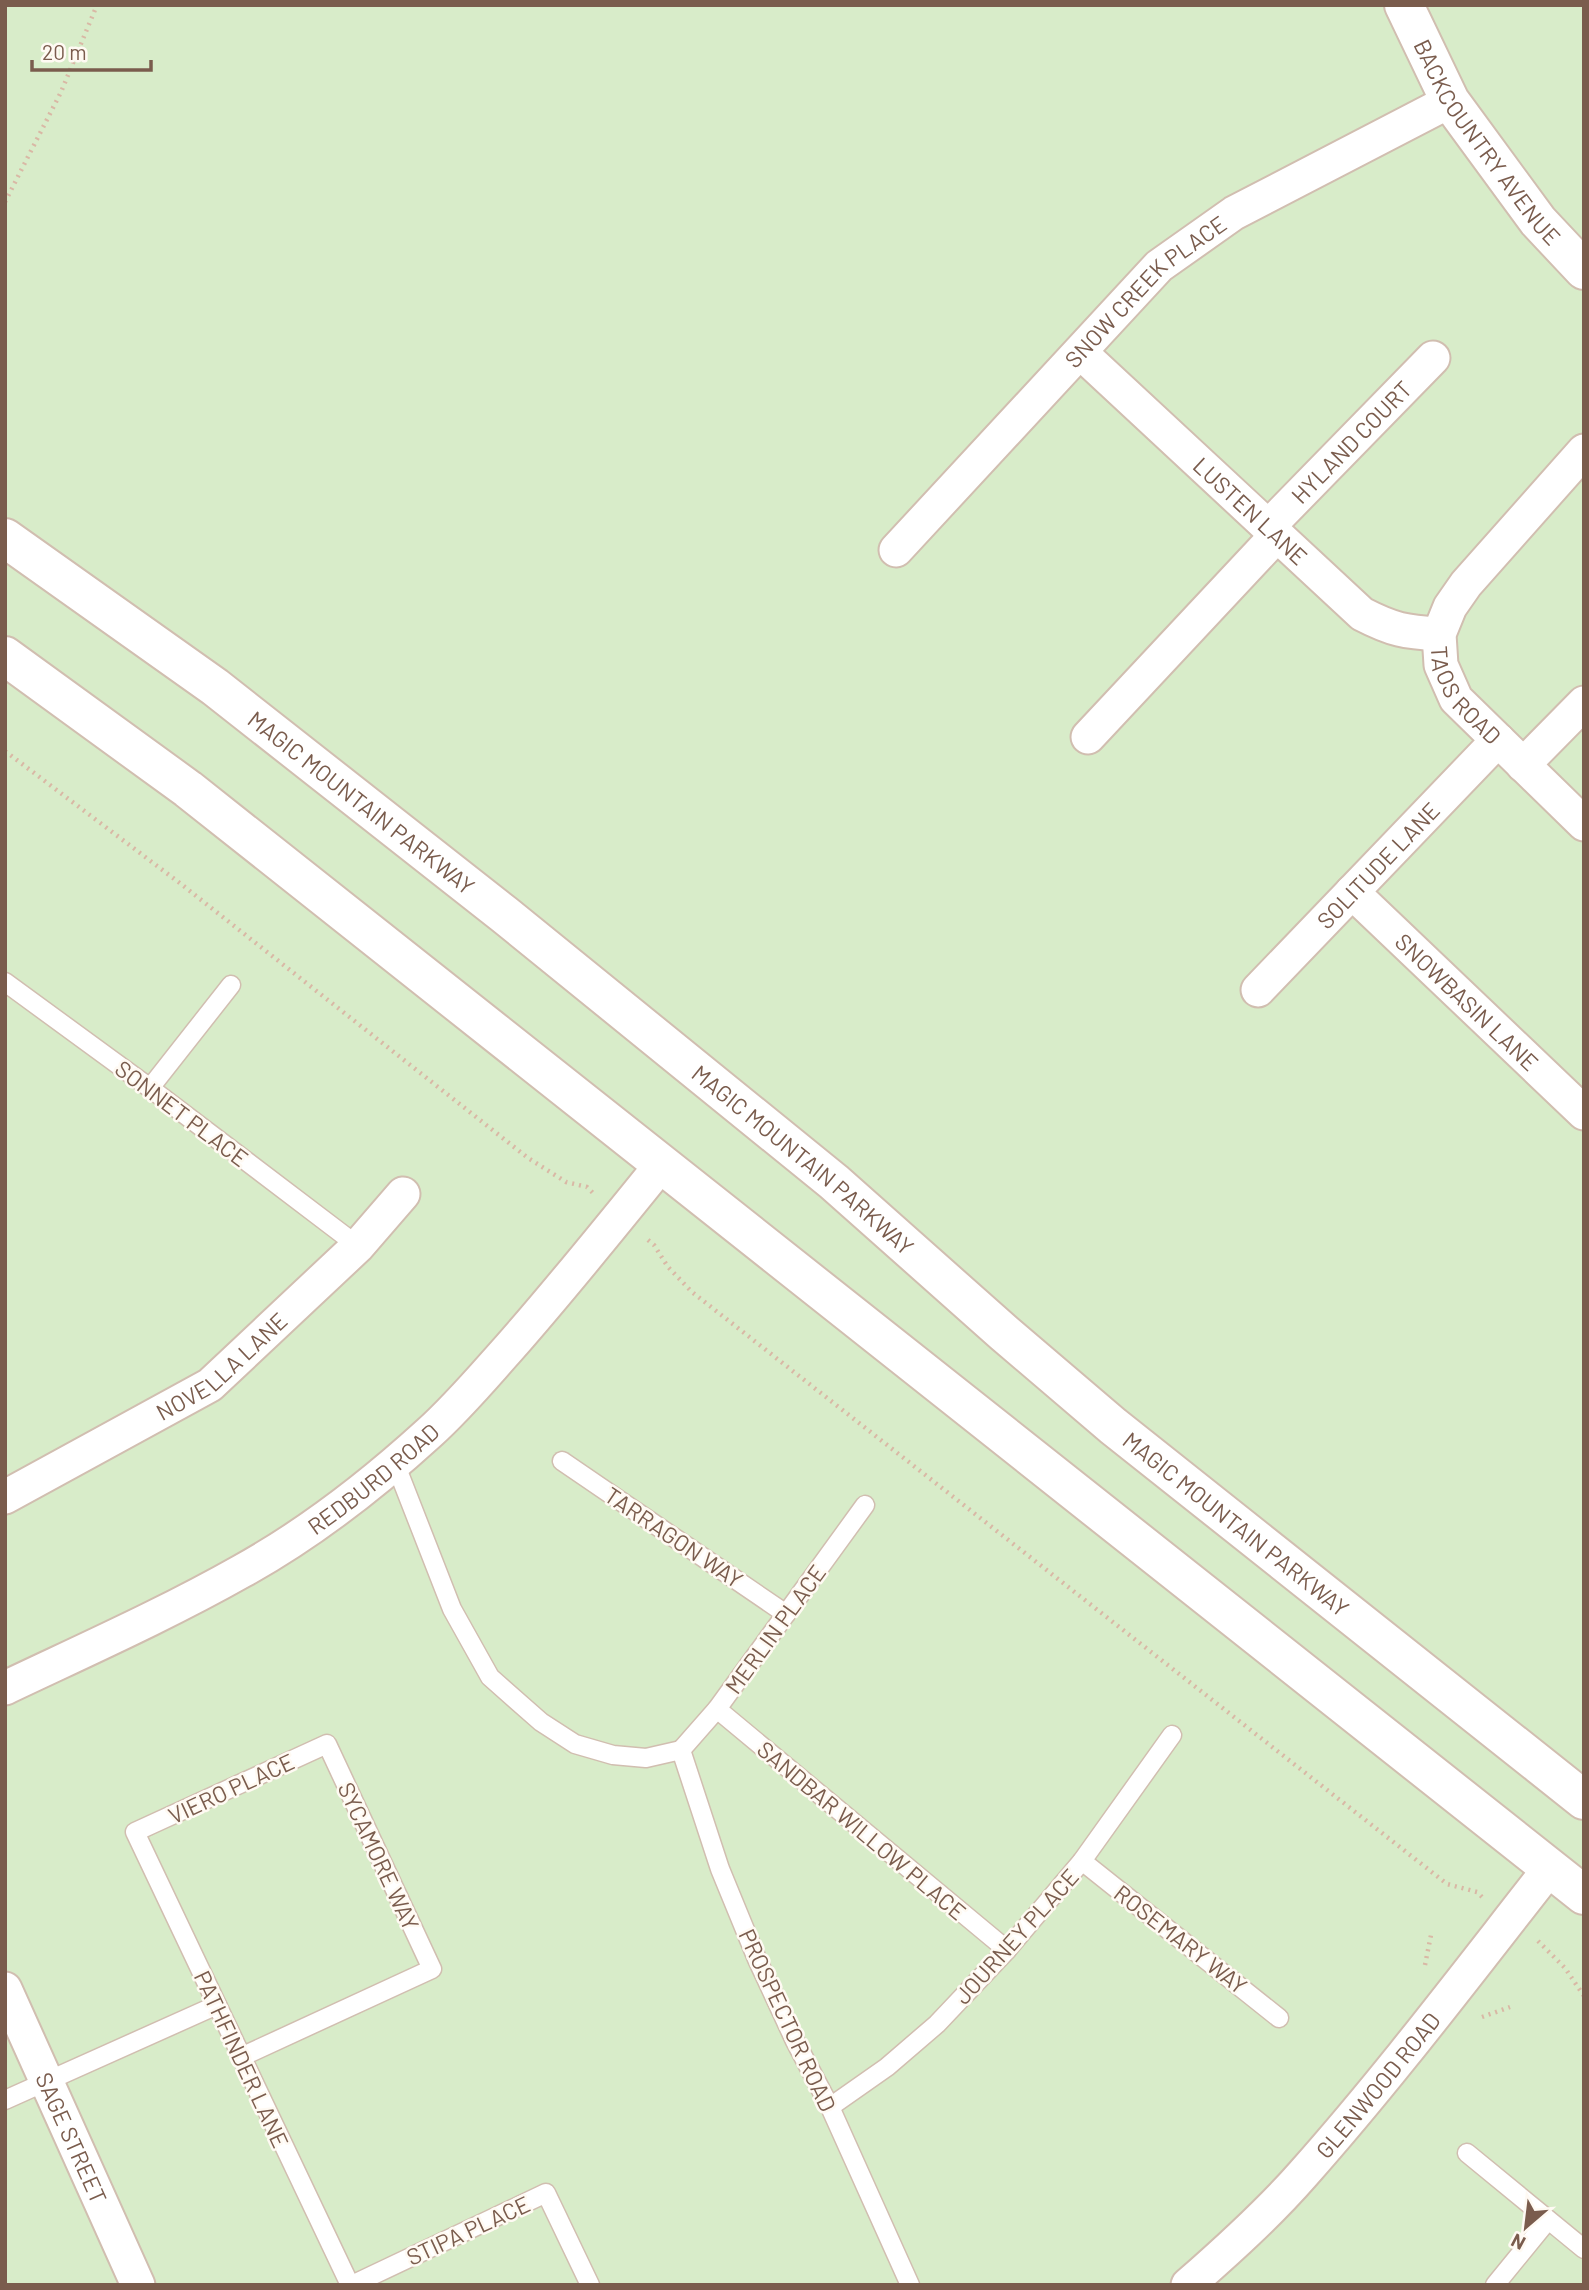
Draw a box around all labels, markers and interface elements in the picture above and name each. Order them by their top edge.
scale bar [32,28,150,72]
street label: BACKCOUNTRY AVENUE [1408,35,1567,250]
text: 20 m [42,39,87,64]
street label: SNOW CREEK PLACE [1058,209,1231,373]
street label: HYLAND COURT [1285,375,1417,509]
street label: LUSTEN LANE [1188,451,1313,570]
street label: TAOS ROAD [1426,645,1507,750]
street label: MAGIC MOUNTAIN PARKWAY [243,705,481,900]
street label: SOLITUDE LANE [1311,796,1445,934]
street label: SNOWBASIN LANE [1390,927,1544,1076]
street label: SONNET PLACE [110,1054,254,1172]
street label: MAGIC MOUNTAIN PARKWAY [687,1059,920,1260]
street label: NOVELLA LANE [151,1306,293,1426]
street label: REDBURD ROAD [302,1417,444,1540]
street label: MAGIC MOUNTAIN PARKWAY [1118,1426,1355,1622]
street label: TARRAGON WAY [600,1481,748,1593]
street label: MERLIN PLACE [719,1559,831,1699]
street label: SANDBAR WILLOW PLACE [752,1735,972,1925]
street label: VIERO PLACE [164,1747,298,1829]
street label: SYCAMORE WAY [332,1777,426,1935]
street label: JOURNEY PLACE [948,1863,1084,2009]
street label: ROSEMARY WAY [1109,1878,1253,2000]
street label: PROSPECTOR ROAD [733,1924,843,2116]
street label: PATHFINDER LANE [189,1966,295,2152]
street label: GLENWOOD ROAD [1309,2007,1446,2164]
street label: SAGE STREET [30,2068,113,2208]
street label: STIPA PLACE [402,2189,534,2271]
north arrow [1491,2192,1561,2262]
text: N [1507,2229,1529,2256]

